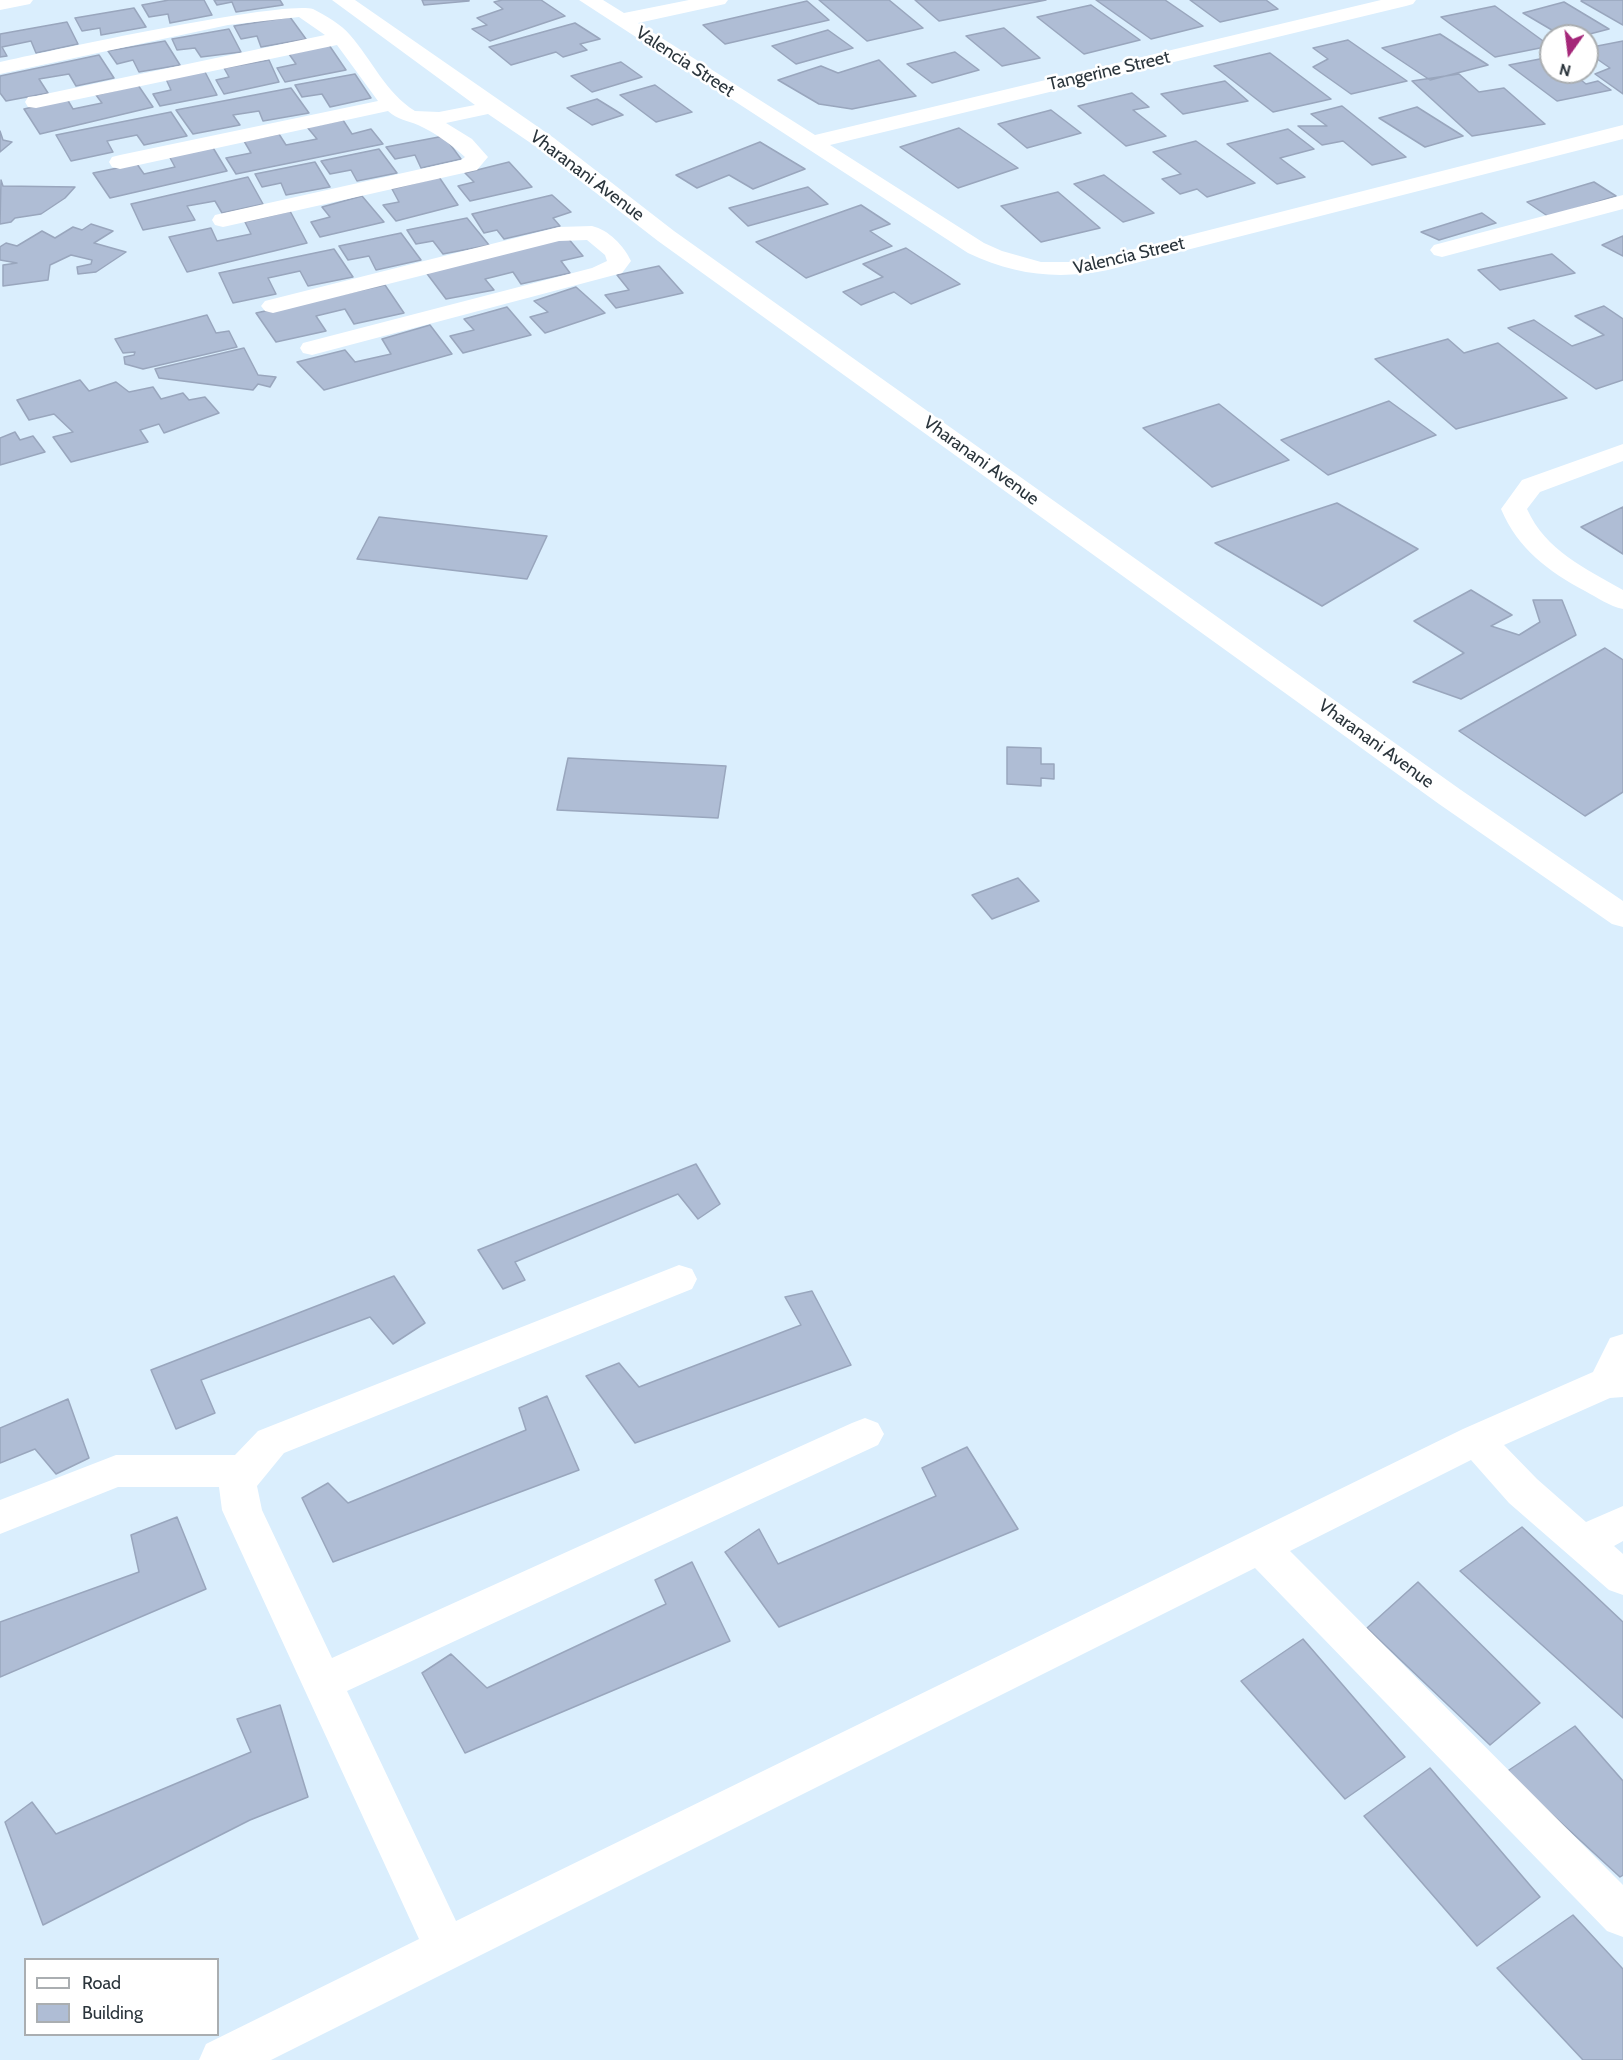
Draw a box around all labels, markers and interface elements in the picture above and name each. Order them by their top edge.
street label: Valencia Street [632,22,738,102]
north arrow [1539,24,1599,84]
street label: Tangerine Street [1046,46,1172,96]
text: N [1557,59,1573,81]
street label: Vharanani Avenue [526,126,648,226]
street label: Valencia Street [1071,233,1187,279]
street label: Vharanani Avenue [919,412,1043,510]
street label: Vharanani Avenue [1314,695,1438,793]
legend [24,1958,219,2036]
text: Road [82,1972,121,1994]
text: Building [82,2002,143,2024]

